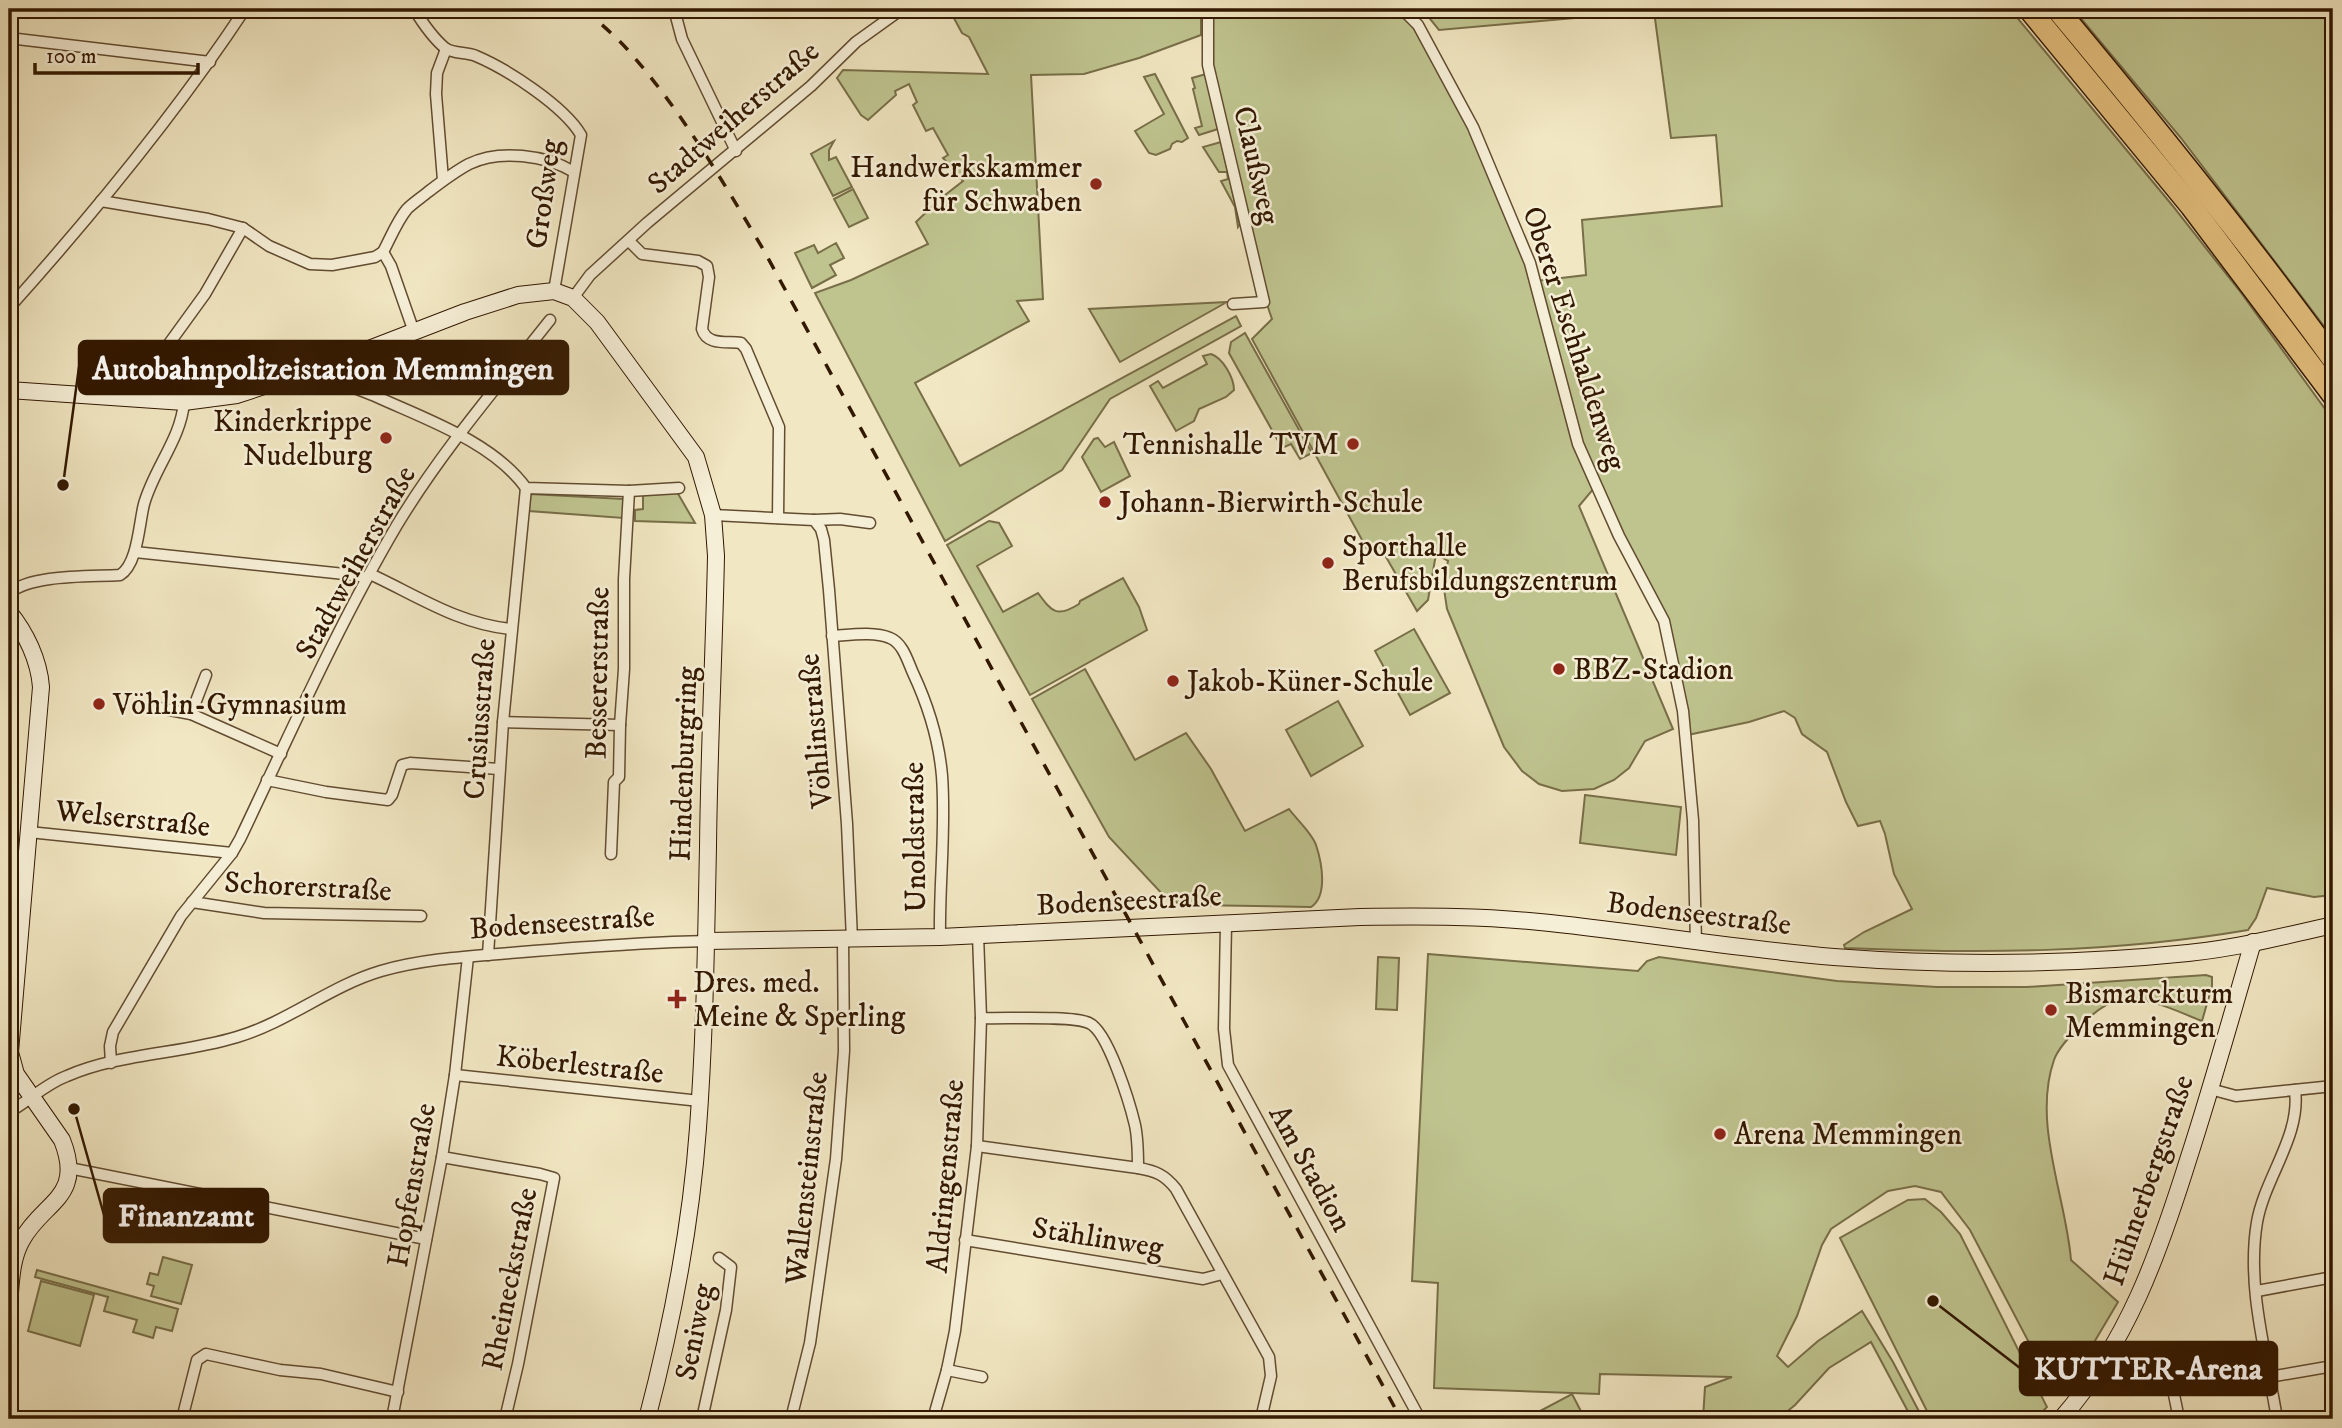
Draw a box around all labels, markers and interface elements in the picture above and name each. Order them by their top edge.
scale bar [35,32,198,76]
street label: Stadtweiherstraße [641,34,827,203]
text: 100 m [46,44,97,70]
street label: Claußweg [1224,103,1287,228]
street label: Großweg [518,137,571,251]
place label: Handwerkskammer für Schwaben [850,150,1082,221]
marker: Handwerkskammer für Schwaben [1088,176,1104,192]
street label: Oberer Eschhaldenweg [1513,202,1634,476]
callout: Autobahnpolizeistation Memmingen [79,341,568,394]
text: Autobahnpolizeistation Memmingen [91,350,554,390]
place label: Kinderkrippe Nudelburg [213,404,372,475]
place label: Tennishalle TVM [1123,427,1339,464]
marker: Kinderkrippe Nudelburg [378,430,394,446]
marker: Tennishalle TVM [1345,436,1361,452]
street label: Stadtweiherstraße [288,460,425,666]
place label: Johann-Bierwirth-Schule [1116,485,1423,522]
marker: Johann-Bierwirth-Schule [1097,494,1113,510]
place label: Sporthalle Berufsbildungszentrum [1342,529,1618,600]
marker: Sporthalle Berufsbildungszentrum [1320,555,1336,571]
street label: Bessererstraße [578,586,619,760]
street label: Crusiusstraße [456,637,505,801]
street label: Vöhlinstraße [791,652,842,811]
place label: BBZ-Stadion [1573,652,1734,689]
marker: BBZ-Stadion [1551,661,1567,677]
place label: Jakob-Küner-Schule [1184,664,1433,701]
street label: Hindenburgring [663,666,706,862]
marker: Jakob-Küner-Schule [1165,673,1181,689]
place label: Vöhlin-Gymnasium [112,687,347,724]
marker: Vöhlin-Gymnasium [91,696,107,712]
street label: Unoldstraße [896,761,935,913]
street label: Welserstraße [53,793,212,846]
street label: Schorerstraße [223,865,393,910]
street label: Bodenseestraße [1035,878,1223,925]
street label: Bodenseestraße [1604,885,1793,944]
street label: Bodenseestraße [468,899,656,948]
place label: Dres. med. Meine & Sperling [693,965,906,1036]
place label: Bismarckturm Memmingen [2065,976,2233,1047]
marker: Dres. med. Meine & Sperling [667,989,687,1009]
marker: Bismarckturm Memmingen [2043,1002,2059,1018]
street label: Köberlestraße [494,1038,665,1093]
street label: Wallensteinstraße [778,1070,837,1287]
street label: Hühnerbergstraße [2096,1070,2203,1291]
street label: Aldringenstraße [920,1078,973,1275]
street label: Am Stadion [1260,1099,1360,1239]
street label: Hopfenstraße [380,1100,445,1270]
place label: Arena Memmingen [1734,1117,1962,1154]
marker: Arena Memmingen [1712,1126,1728,1142]
street label: Rheineckstraße [475,1185,546,1374]
callout: Finanzamt [104,1189,268,1242]
text: Finanzamt [118,1197,255,1237]
street label: Stählinweg [1030,1210,1166,1267]
street label: Seniweg [668,1280,723,1384]
callout: KUTTER-Arena [2020,1342,2277,1395]
text: KUTTER-Arena [2034,1350,2263,1390]

